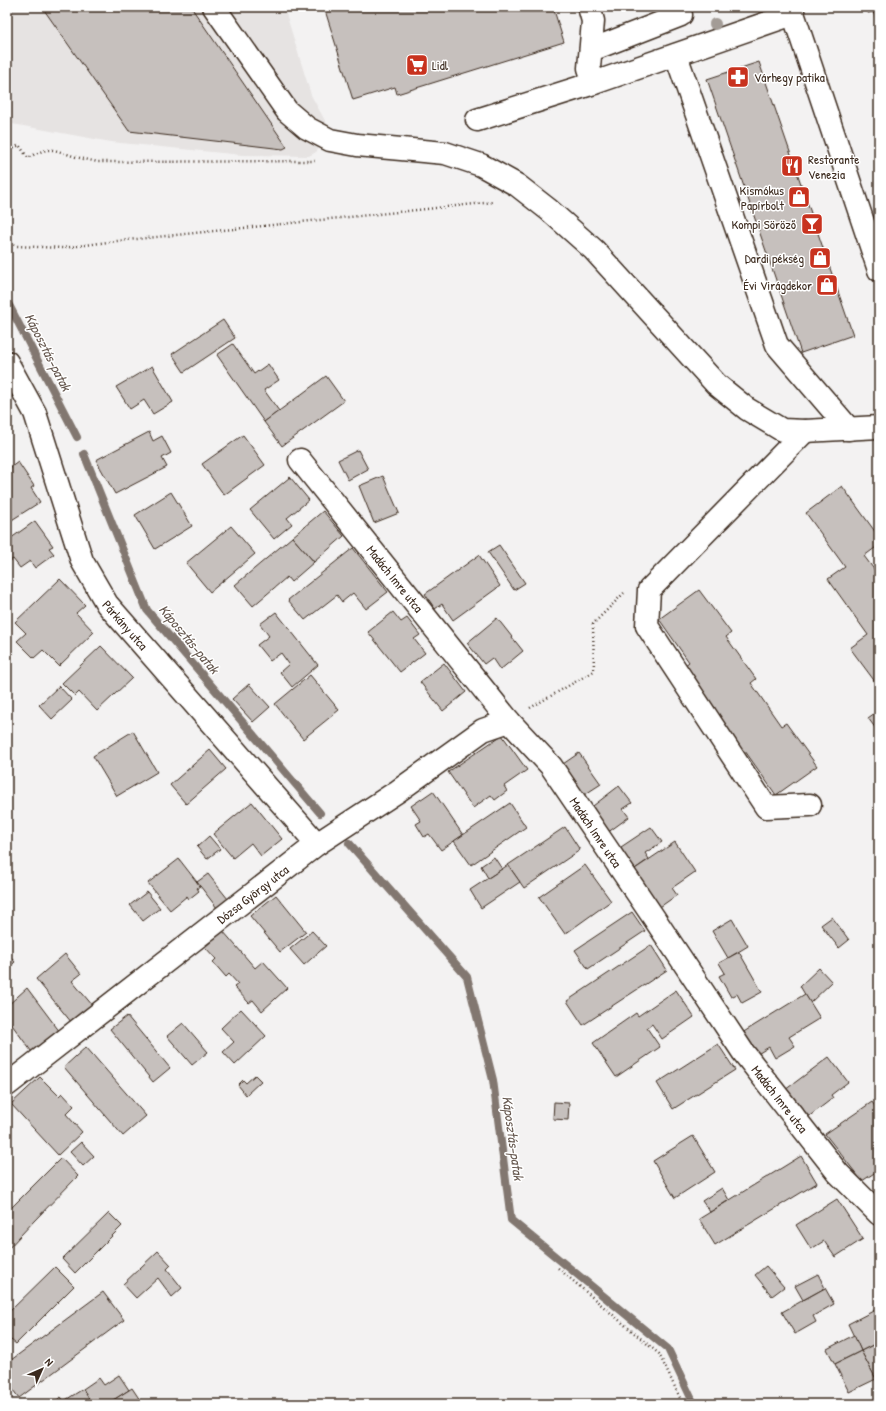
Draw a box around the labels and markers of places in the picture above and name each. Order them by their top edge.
supermarket icon: Lidl [404,52,430,78]
place label: Lidl [432,56,449,74]
pharmacy icon: Várhegy patika [725,64,751,90]
place label: Várhegy patika [754,68,825,86]
place label: Restorante Venezia [808,150,859,183]
restaurant icon: Restorante Venezia [779,153,805,179]
place label: Kismókus Papírbolt [740,181,785,214]
shop icon: Kismókus Papírbolt [786,184,812,210]
bar icon: Kompi Söröző [799,211,825,237]
place label: Kompi Söröző [731,215,796,233]
shop icon: Dardi pékség [807,245,833,271]
place label: Dardi pékség [745,249,804,267]
shop icon: Évi Virágdekor [814,272,840,298]
place label: Évi Virágdekor [743,276,812,294]

